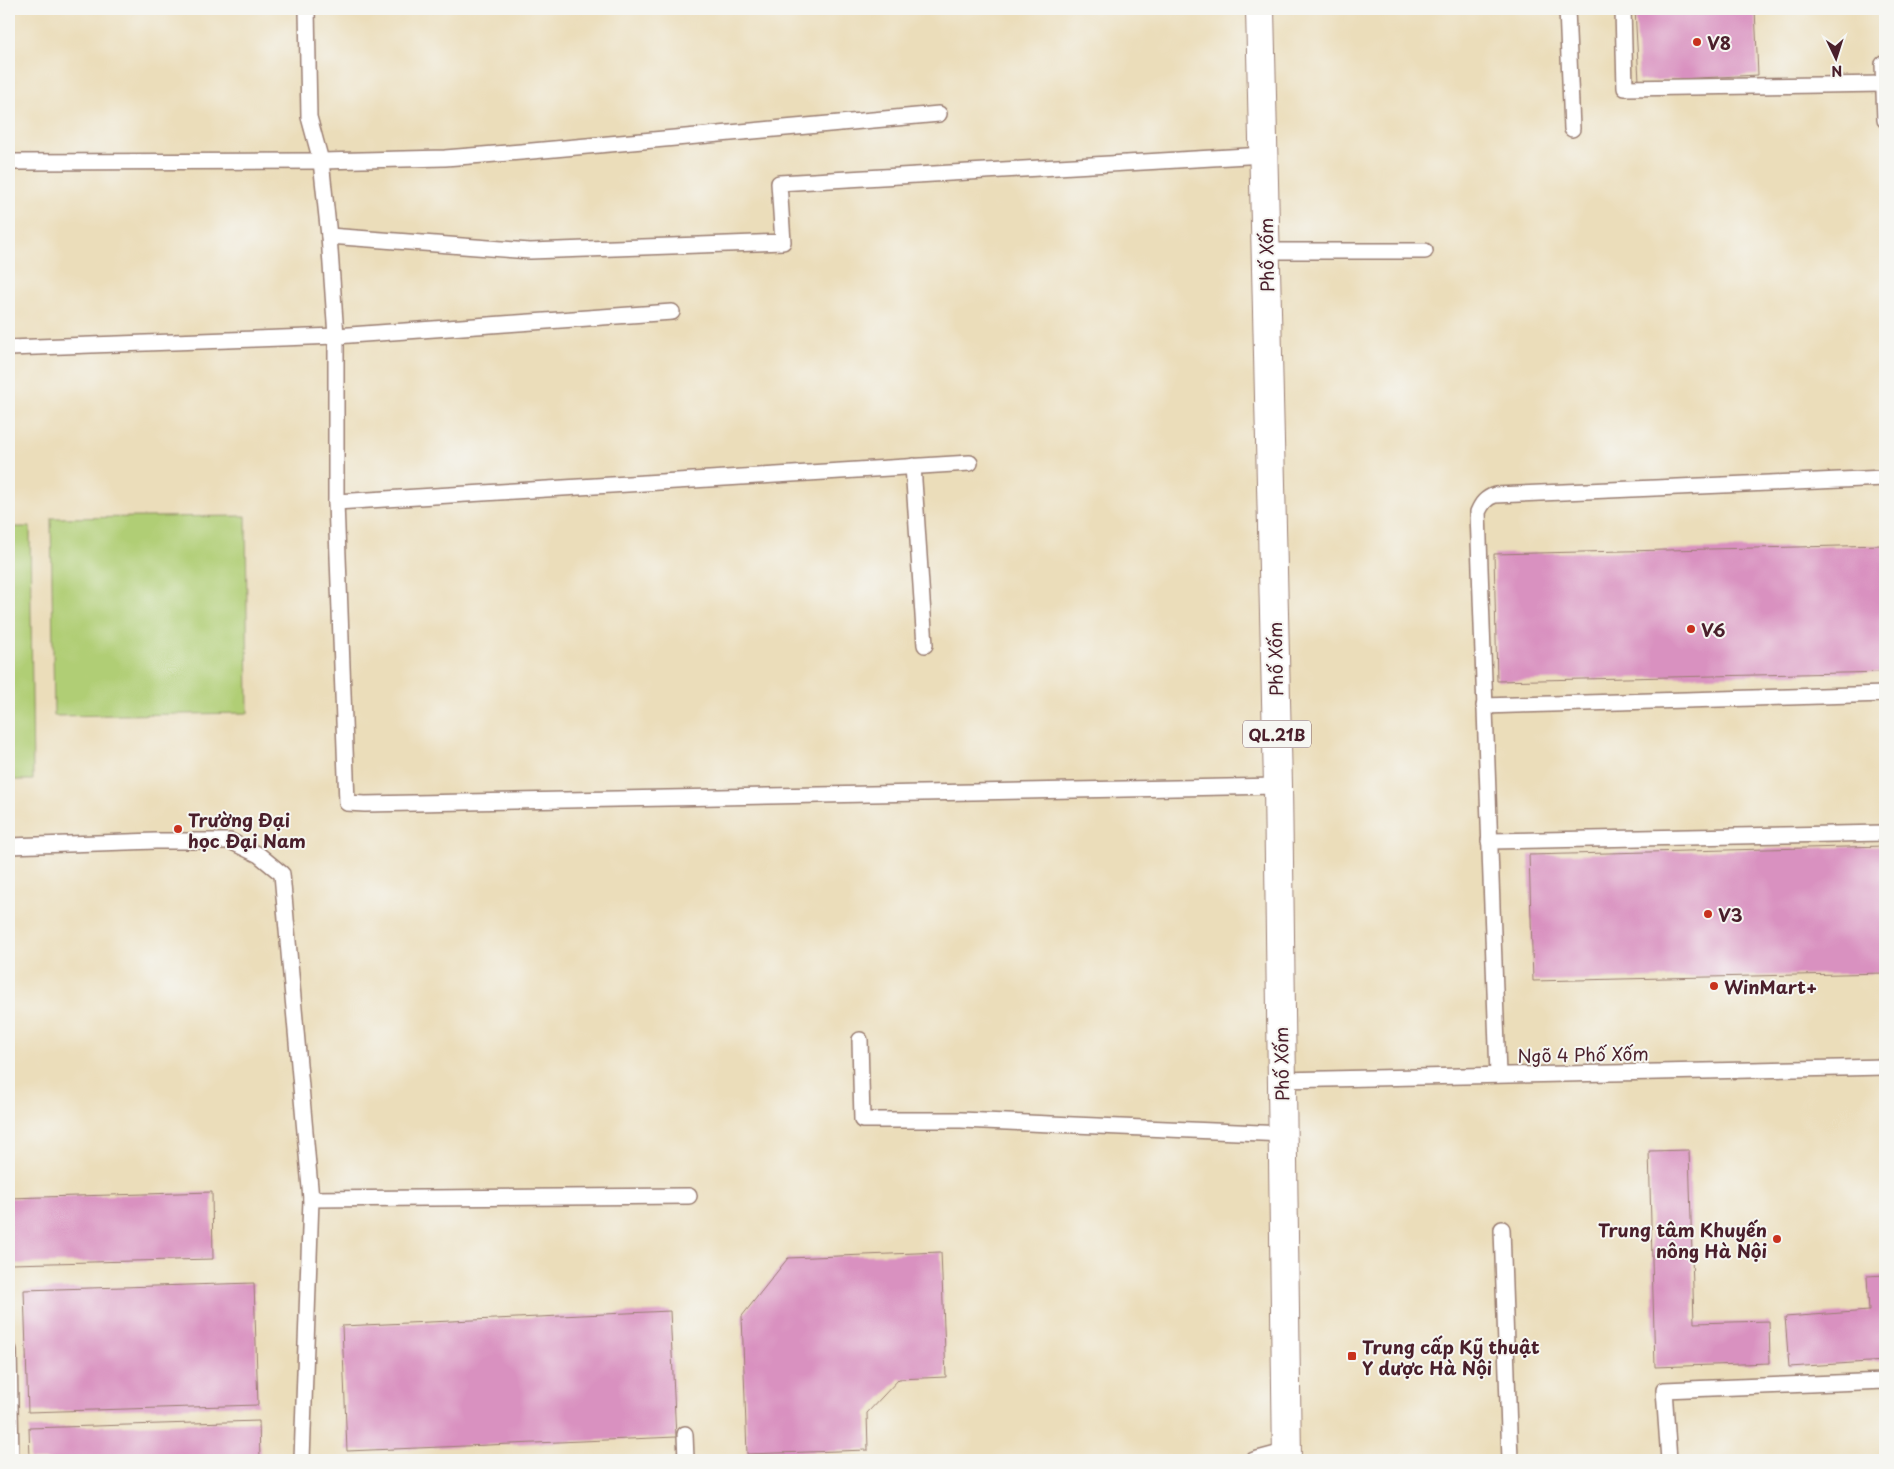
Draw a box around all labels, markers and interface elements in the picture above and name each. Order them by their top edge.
place label: V8 [1707,29,1731,56]
north arrow [1812,32,1862,82]
marker: V8 [1691,36,1703,48]
text: N [1831,61,1843,82]
street label: Phố Xốm [1252,218,1280,292]
place label: V6 [1701,616,1726,643]
street label: Phố Xốm [1261,622,1289,696]
marker: V6 [1685,623,1697,635]
road number: QL.21B [1243,721,1311,748]
place label: Trường Đại học Đại Nam [188,806,306,854]
marker: Trường Đại học Đại Nam [172,823,184,835]
place label: V3 [1718,901,1743,928]
marker: V3 [1702,908,1714,920]
place label: WinMart+ [1724,973,1817,1000]
marker: WinMart+ [1708,980,1720,992]
street label: Phố Xốm [1267,1027,1295,1101]
street label: Ngõ 4 Phố Xốm [1517,1039,1649,1069]
place label: Trung tâm Khuyến nông Hà Nội [1598,1216,1767,1264]
marker: Trung tâm Khuyến nông Hà Nội [1771,1233,1783,1245]
place label: Trung cấp Kỹ thuật Y dược Hà Nội [1362,1333,1540,1381]
marker: Trung cấp Kỹ thuật Y dược Hà Nội [1346,1350,1358,1362]

